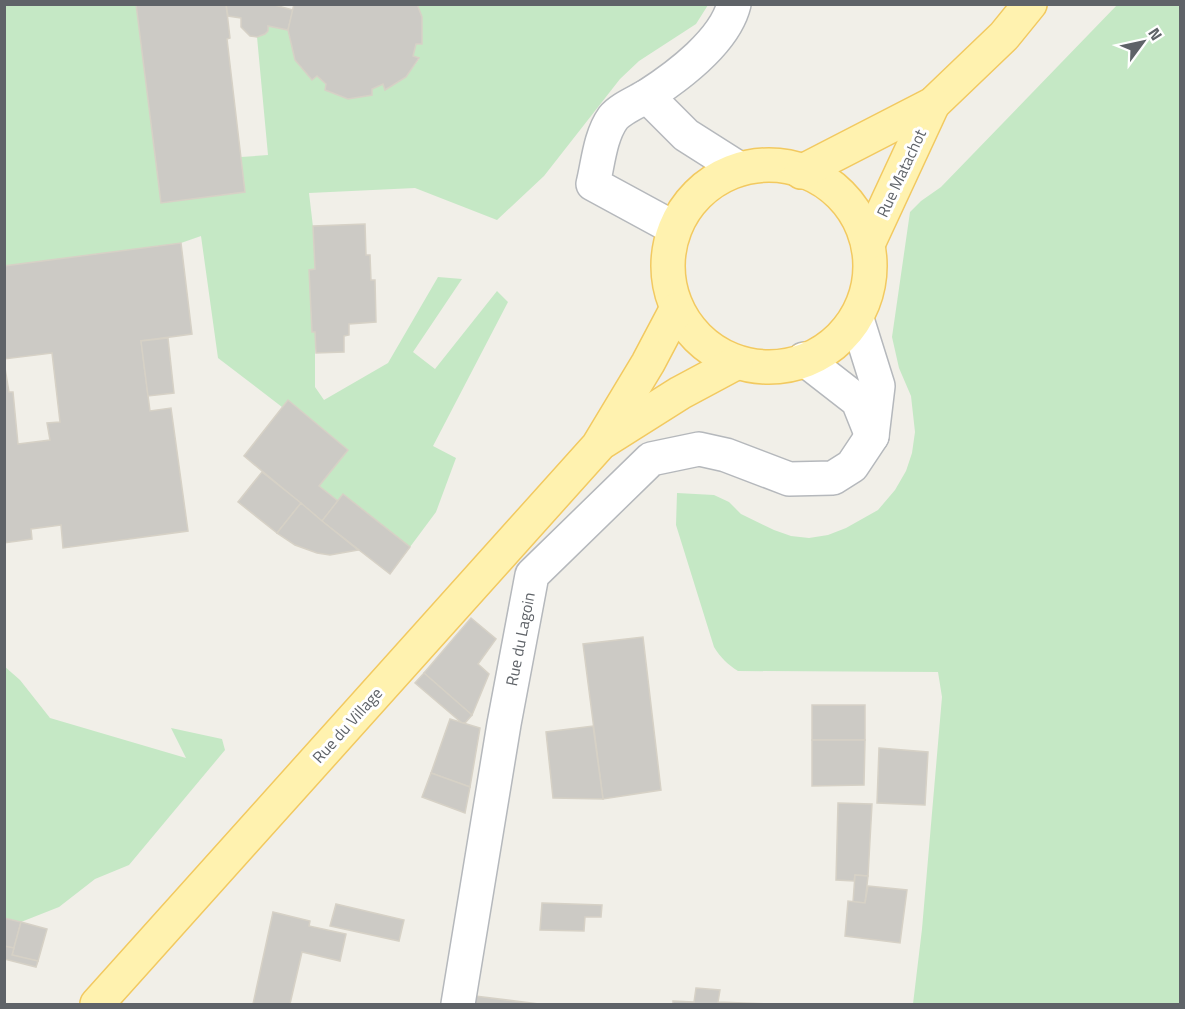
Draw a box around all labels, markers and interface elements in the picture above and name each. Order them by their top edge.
north arrow [1113,12,1173,72]
text: N [1142,23,1169,45]
street label: Rue Matachot [870,125,932,221]
street label: Rue du Lagoin [499,590,541,688]
street label: Rue du Village [306,682,388,768]

